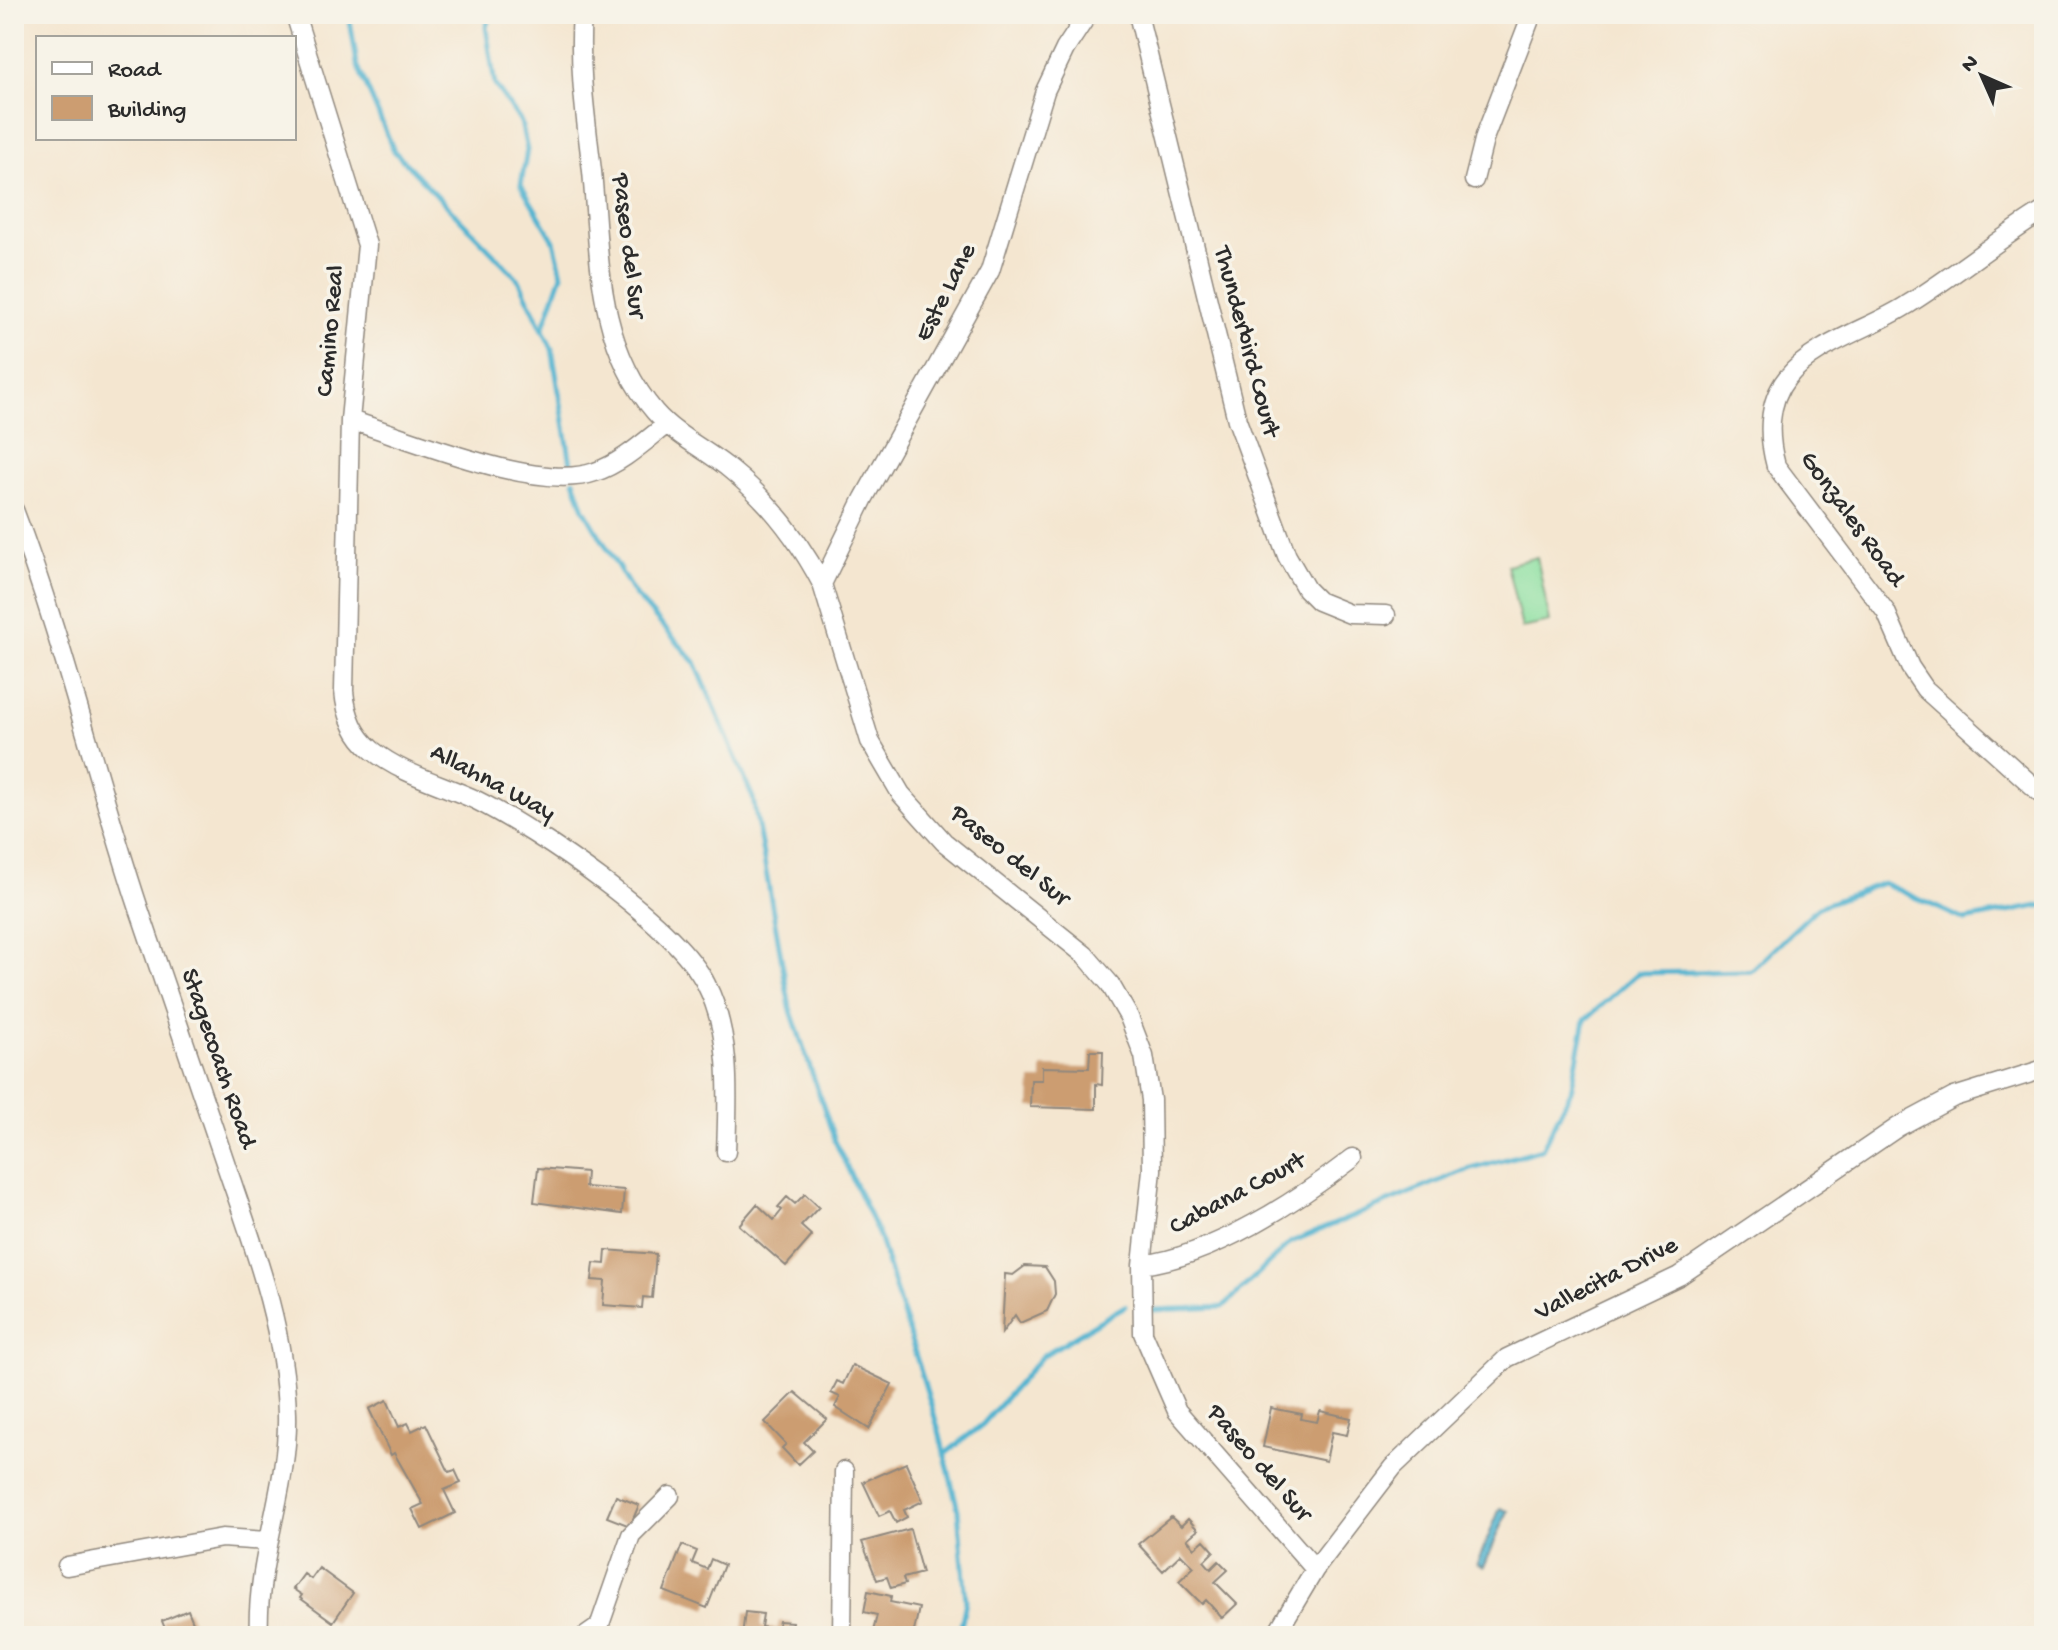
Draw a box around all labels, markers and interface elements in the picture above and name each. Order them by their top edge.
legend [36,36,296,140]
north arrow [1942,36,2022,116]
text: N [1956,50,1985,79]
text: Road [108,57,162,86]
text: Building [107,97,186,126]
street label: Paseo del Sur [603,171,652,323]
street label: Este Lane [909,238,985,347]
street label: Thunderbird Court [1204,241,1286,443]
street label: Camino Real [311,264,353,398]
street label: Gonzales Road [1791,446,1912,595]
street label: Allahna Way [424,738,560,830]
street label: Paseo del Sur [942,799,1077,917]
street label: Stagecoach Road [172,965,263,1155]
street label: Cabana Court [1165,1145,1313,1244]
street label: Vallecita Drive [1530,1230,1684,1330]
street label: Paseo del Sur [1198,1398,1319,1531]

